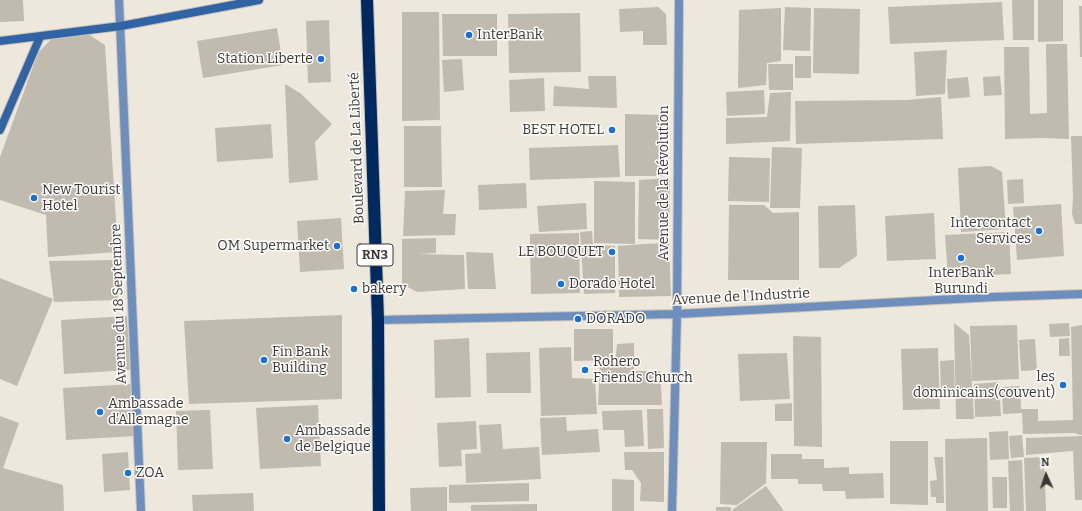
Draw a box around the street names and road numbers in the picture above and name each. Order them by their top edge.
street label: Boulevard de La Liberté [346,72,368,224]
street label: Avenue de la Révolution [656,105,672,261]
street label: Avenue du 18 Septembre [108,224,130,384]
road number: RN3 [357,244,393,266]
street label: Avenue de l'Industrie [672,285,810,309]

